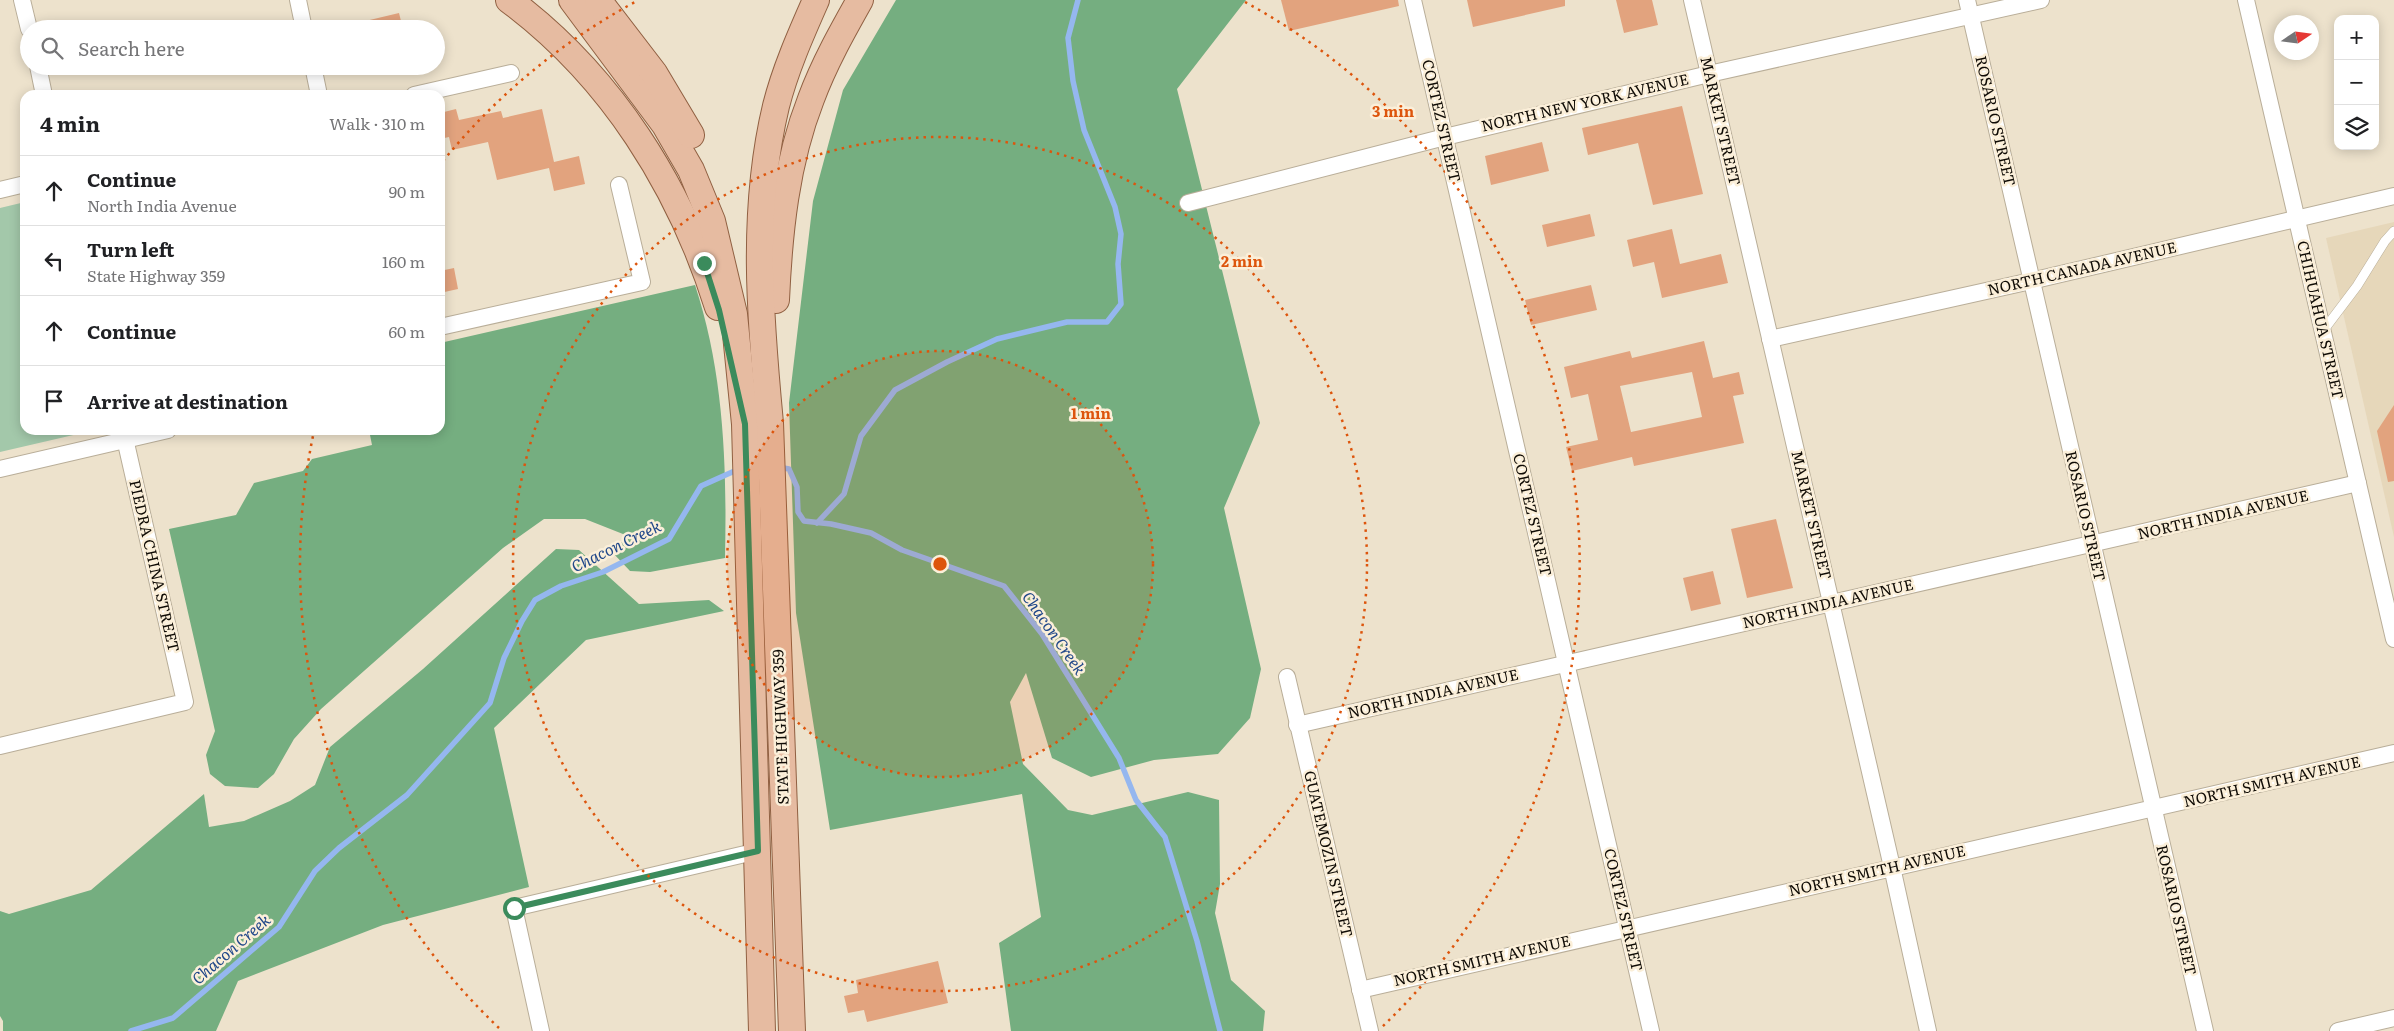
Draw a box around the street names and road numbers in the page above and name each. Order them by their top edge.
street label: ROSARIO STREET [1970,53,2023,188]
street label: MARKET STREET [1695,54,1747,187]
street label: CORTEZ STREET [1417,57,1468,184]
street label: NORTH NEW YORK AVENUE [1479,66,1691,137]
street label: NORTH CANADA AVENUE [1985,235,2178,300]
street label: CHIHUAHUA STREET [2292,238,2351,401]
street label: MARKET STREET [1786,448,1838,581]
street label: ROSARIO STREET [2060,448,2113,583]
street label: CORTEZ STREET [1508,451,1559,578]
street label: PIEDRA CHINA STREET [124,477,187,654]
street label: NORTH INDIA AVENUE [2135,483,2310,544]
street label: NORTH INDIA AVENUE [1740,572,1915,633]
street label: STATE HIGHWAY 359 [765,649,794,805]
street label: NORTH INDIA AVENUE [1345,662,1520,723]
street label: NORTH SMITH AVENUE [2181,749,2362,812]
street label: GUATEMOZIN STREET [1299,768,1360,939]
street label: NORTH SMITH AVENUE [1786,838,1967,901]
street label: ROSARIO STREET [2151,842,2204,977]
street label: CORTEZ STREET [1599,846,1650,973]
street label: NORTH SMITH AVENUE [1391,928,1572,991]

